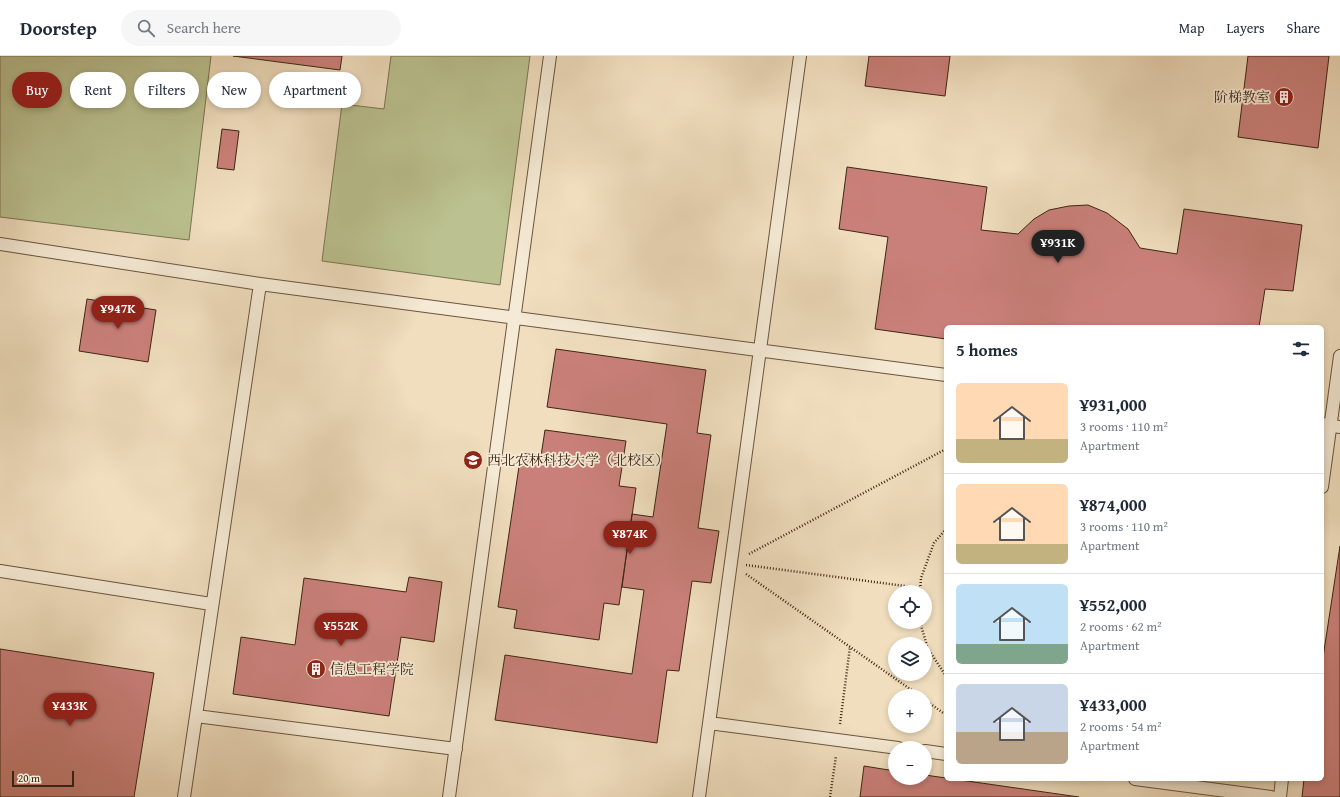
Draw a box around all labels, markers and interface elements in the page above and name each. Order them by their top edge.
search box [121,10,401,46]
text: Doorstep [20,14,97,42]
icon: search [135,17,157,39]
text: Search here [167,17,241,38]
text: Map [1179,18,1205,38]
text: Layers [1227,18,1265,38]
text: Share [1287,18,1320,38]
chip: Buy [12,72,62,108]
chip: Rent [70,72,126,108]
chip: Filters [134,72,199,108]
chip: New [207,72,261,108]
chip: Apartment [269,72,361,108]
building icon: 阶梯教室 [1273,86,1295,108]
place label: 阶梯教室 [1214,87,1270,107]
pin: ¥931K [1030,230,1086,264]
text: ¥931K [1040,233,1076,252]
pin: ¥947K [90,296,146,330]
text: ¥947K [100,299,136,318]
text: 5 homes [956,337,1018,362]
icon: filters [1290,338,1312,360]
text: ¥931,000 [1080,392,1146,417]
icon: home [988,399,1036,447]
text: 3 rooms · 110 m² [1080,417,1168,436]
text: Apartment [1080,436,1140,455]
school or university icon: 西北农林科技大学（北校区） [462,449,484,471]
place label: 西北农林科技大学（北校区） [487,450,669,470]
text: ¥874,000 [1080,492,1146,517]
icon: home [988,500,1036,548]
text: 3 rooms · 110 m² [1080,517,1168,536]
pin: ¥874K [602,521,658,555]
text: ¥874K [612,524,648,543]
text: Apartment [1080,536,1140,555]
map controls [888,585,932,785]
button: locate [888,585,932,629]
text: ¥552,000 [1080,592,1146,617]
icon: home [988,600,1036,648]
pin: ¥552K [313,613,369,647]
text: ¥552K [323,616,359,635]
text: 2 rooms · 62 m² [1080,617,1162,636]
text: Apartment [1080,636,1140,655]
button: layers [888,637,932,681]
building icon: 信息工程学院 [305,658,327,680]
place label: 信息工程学院 [330,659,414,679]
button: + [888,689,932,733]
text: ¥433,000 [1080,692,1146,717]
pin: ¥433K [42,693,98,727]
text: ¥433K [52,696,88,715]
icon: home [988,700,1036,748]
text: 2 rooms · 54 m² [1080,717,1162,736]
text: Apartment [1080,736,1140,755]
button: − [888,741,932,785]
scale bar [12,769,74,788]
text: 20 m [18,770,40,786]

